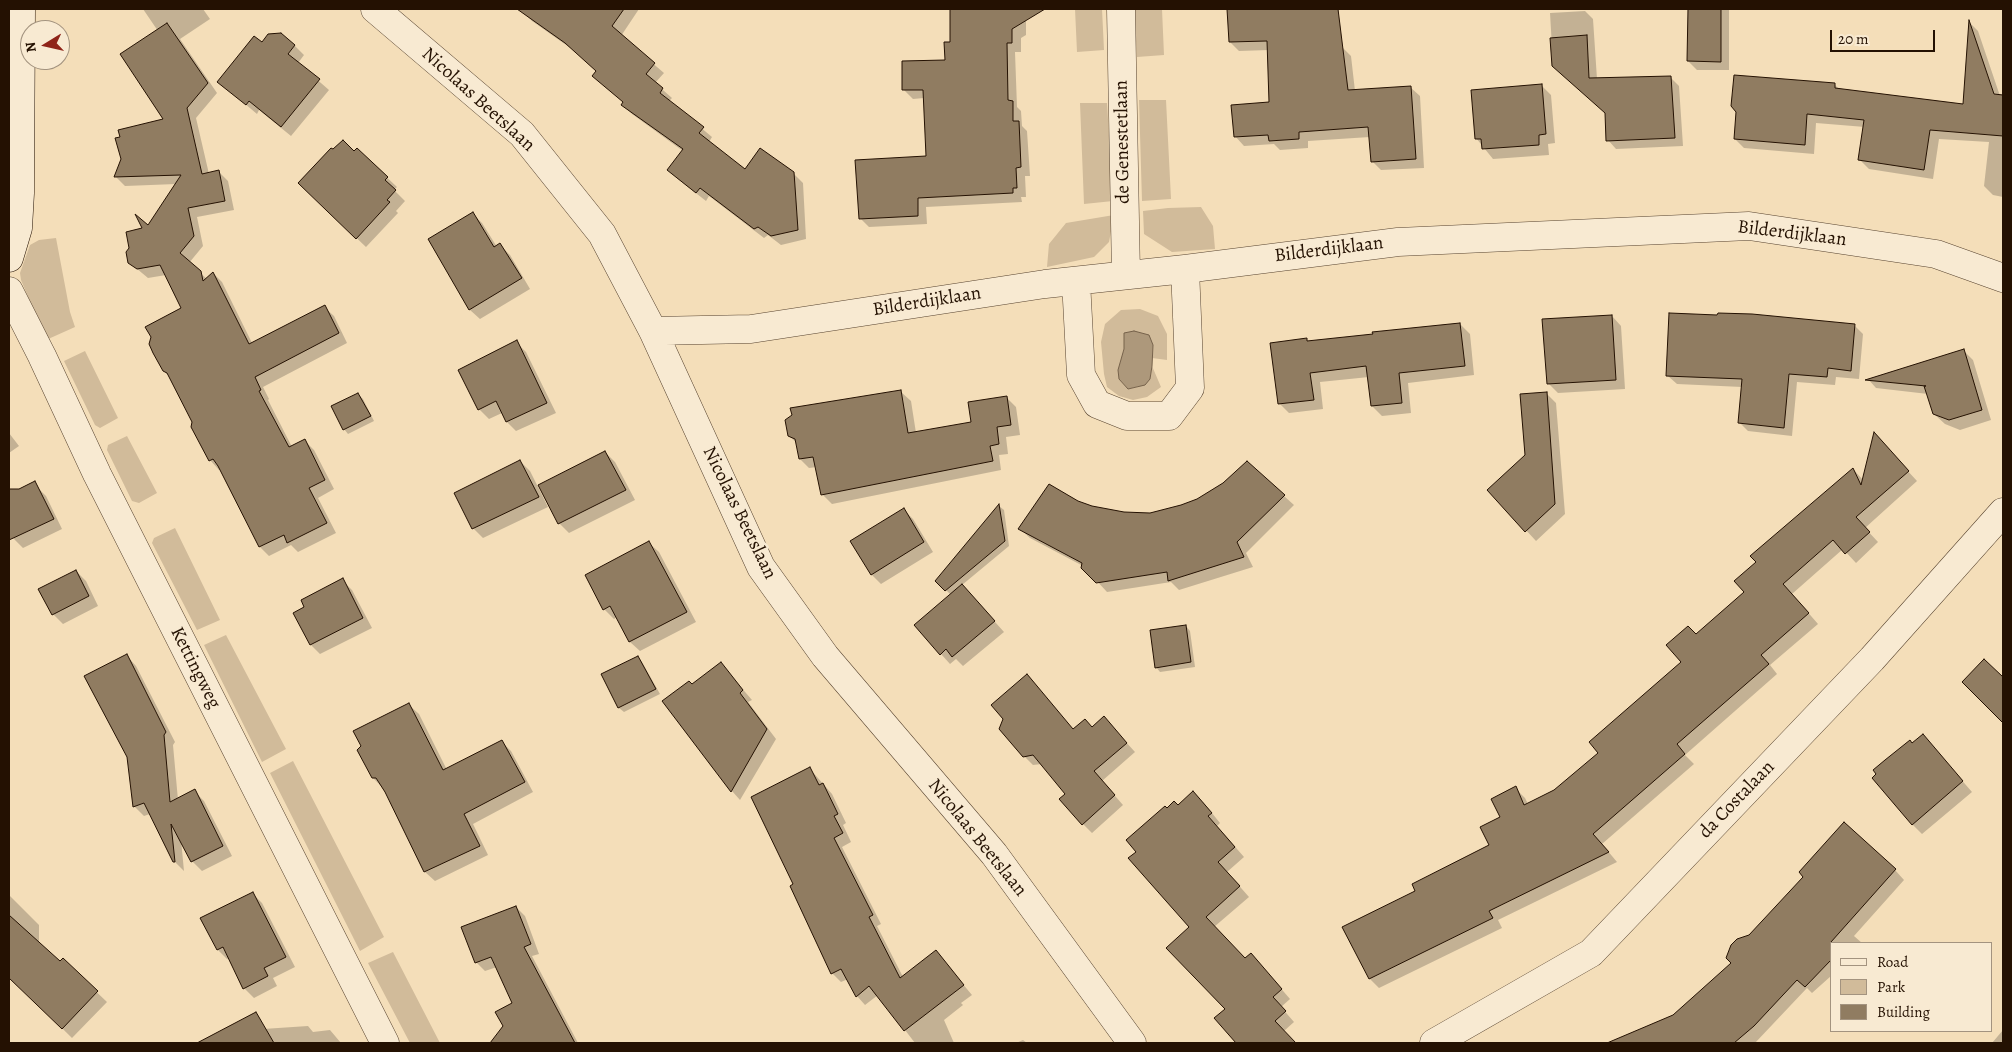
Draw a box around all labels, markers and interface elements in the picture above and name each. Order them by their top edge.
north arrow [20,20,70,70]
scale bar [1832,20,1937,52]
text: 20 m [1838,29,1869,49]
text: N [20,41,41,54]
street label: Nicolaas Beetslaan [417,43,539,157]
street label: de Genestetlaan [1111,80,1135,204]
street label: Bilderdijklaan [1736,216,1848,252]
street label: Bilderdijklaan [1273,232,1385,268]
street label: Bilderdijklaan [871,282,983,322]
street label: Nicolaas Beetslaan [697,443,781,583]
street label: Kettingweg [165,623,225,713]
street label: da Costalaan [1694,756,1780,844]
street label: Nicolaas Beetslaan [923,775,1031,901]
legend [1830,942,1992,1032]
text: Road [1877,952,1908,972]
text: Park [1877,977,1905,997]
text: Building [1877,1002,1930,1022]

